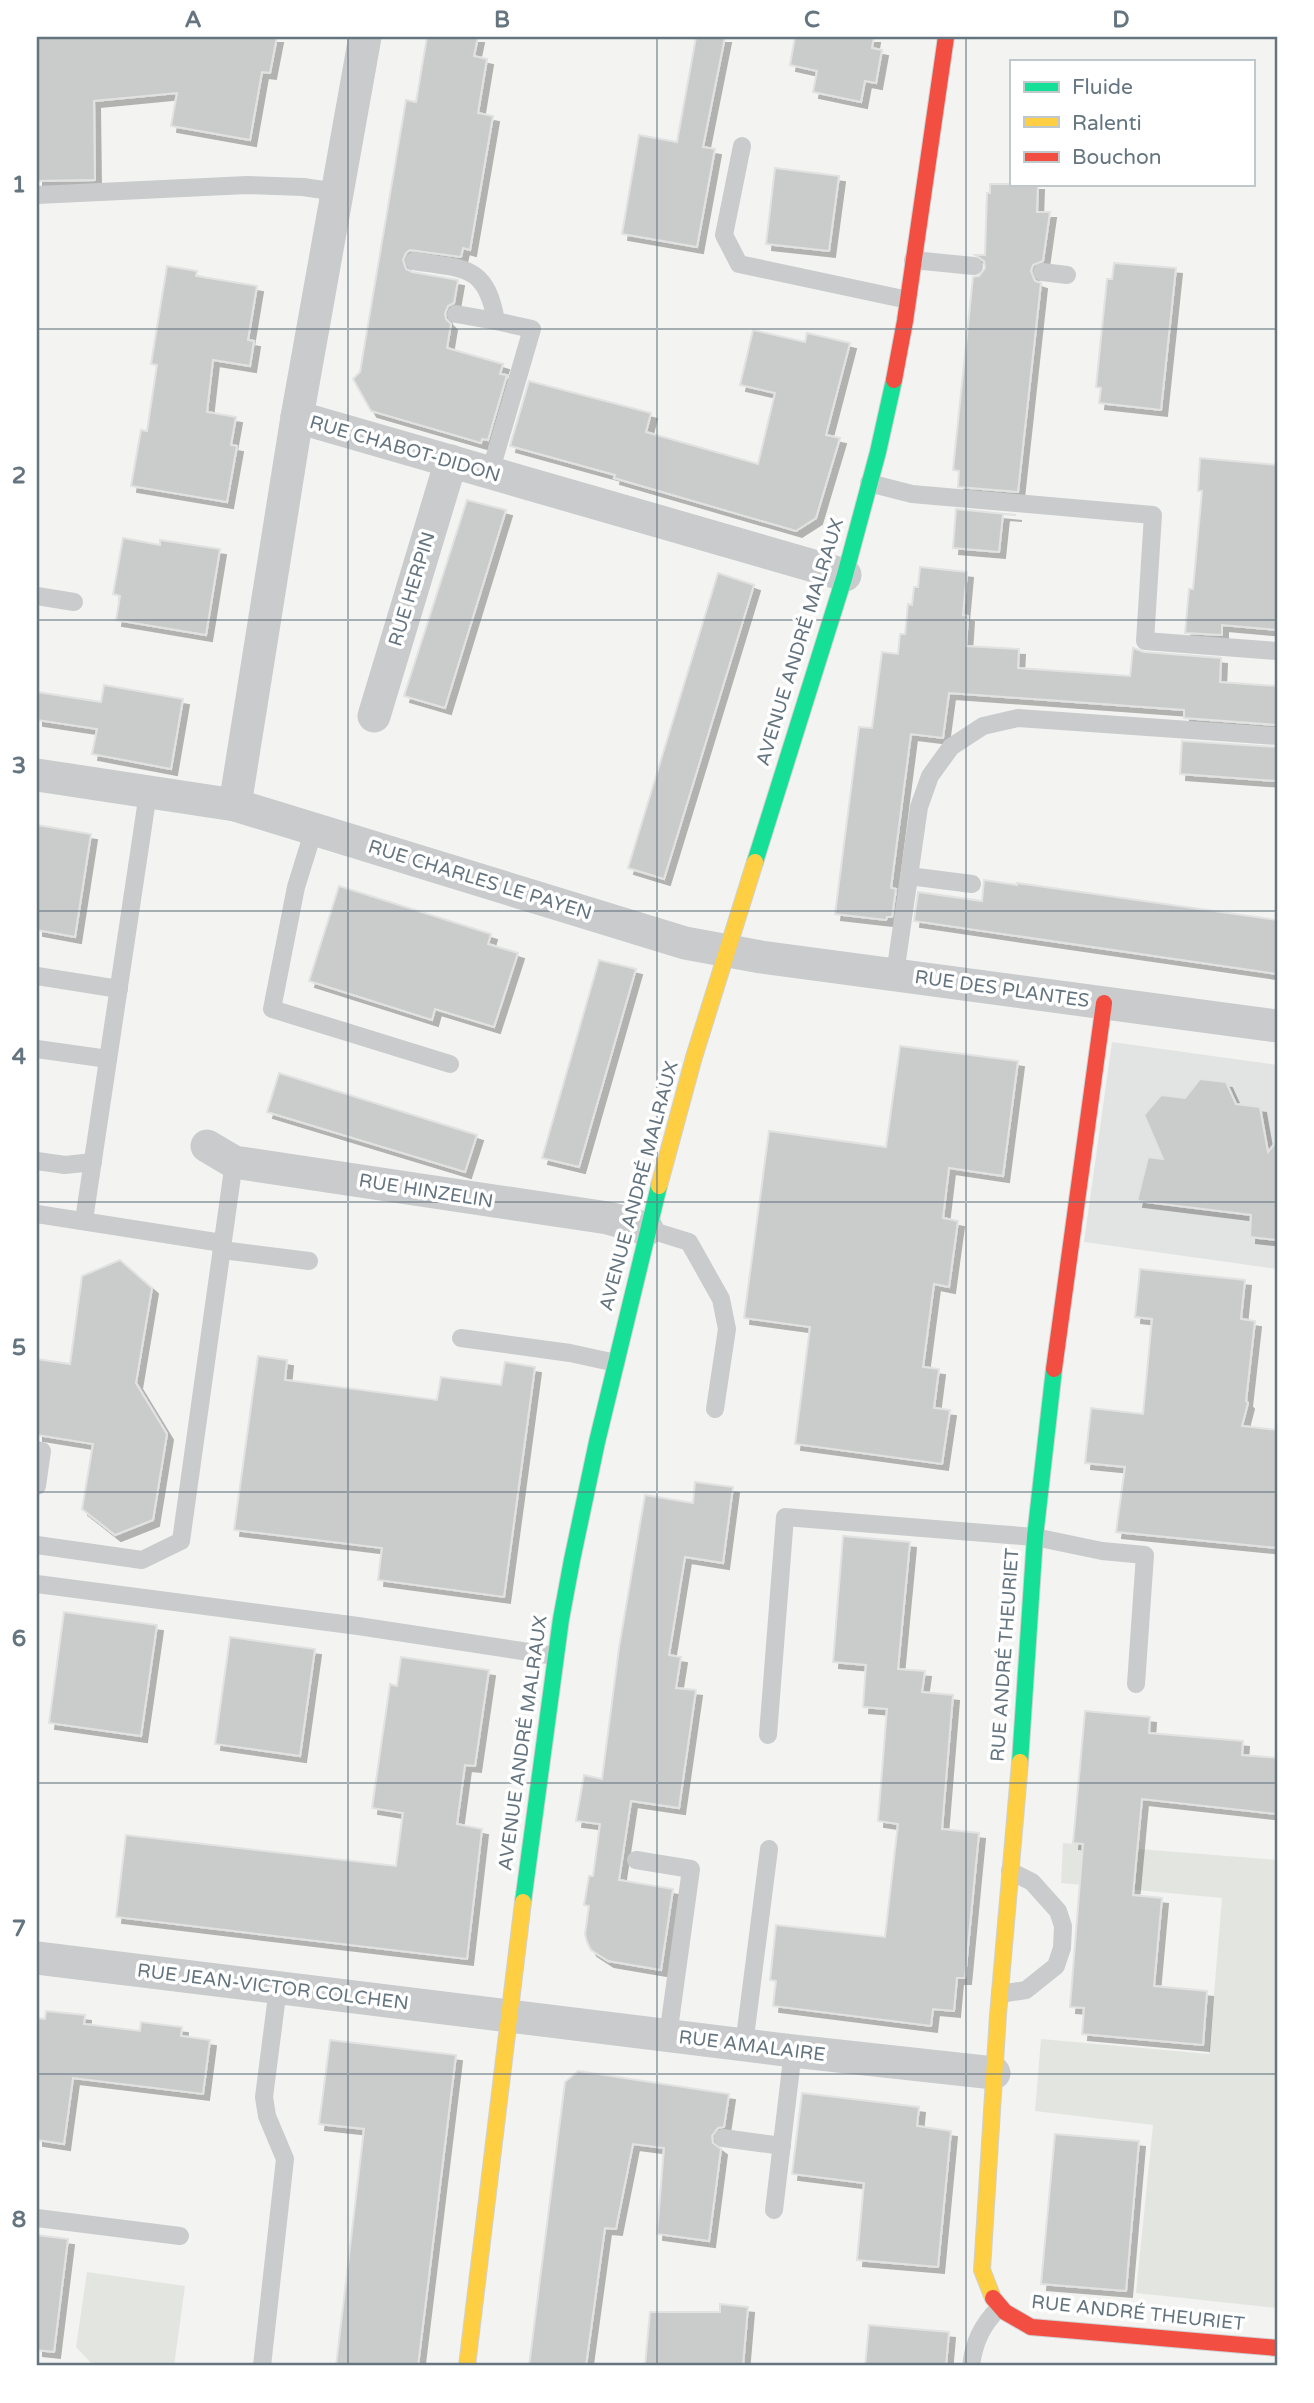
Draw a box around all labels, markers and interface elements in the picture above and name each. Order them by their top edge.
text: A [184,6,202,34]
text: B [494,6,510,34]
text: C [804,6,820,34]
text: D [1112,6,1130,34]
legend [1010,60,1254,186]
text: Fluide [1072,75,1133,100]
text: Ralenti [1072,111,1142,136]
text: Bouchon [1072,145,1162,170]
text: 1 [12,171,26,199]
street label: RUE CHABOT-DIDON [307,411,503,487]
text: 2 [12,462,26,490]
street label: AVENUE ANDRÉ MALRAUX [752,516,848,768]
street label: RUE HERPIN [384,529,440,649]
text: 3 [12,752,26,780]
street label: RUE CHARLES LE PAYEN [366,835,594,925]
street label: RUE DES PLANTES [913,966,1091,1012]
text: 4 [12,1043,27,1071]
street label: AVENUE ANDRÉ MALRAUX [595,1059,683,1313]
street label: RUE HINZELIN [357,1170,495,1212]
text: 5 [12,1334,26,1362]
street label: RUE ANDRÉ THEURIET [987,1547,1023,1763]
street label: AVENUE ANDRÉ MALRAUX [494,1614,552,1872]
text: 6 [12,1625,26,1653]
text: 7 [12,1915,26,1943]
street label: RUE JEAN-VICTOR COLCHEN [136,1959,410,2015]
street label: RUE AMALAIRE [677,2026,827,2066]
text: 8 [12,2206,26,2234]
street label: RUE ANDRÉ THEURIET [1030,2291,1246,2335]

